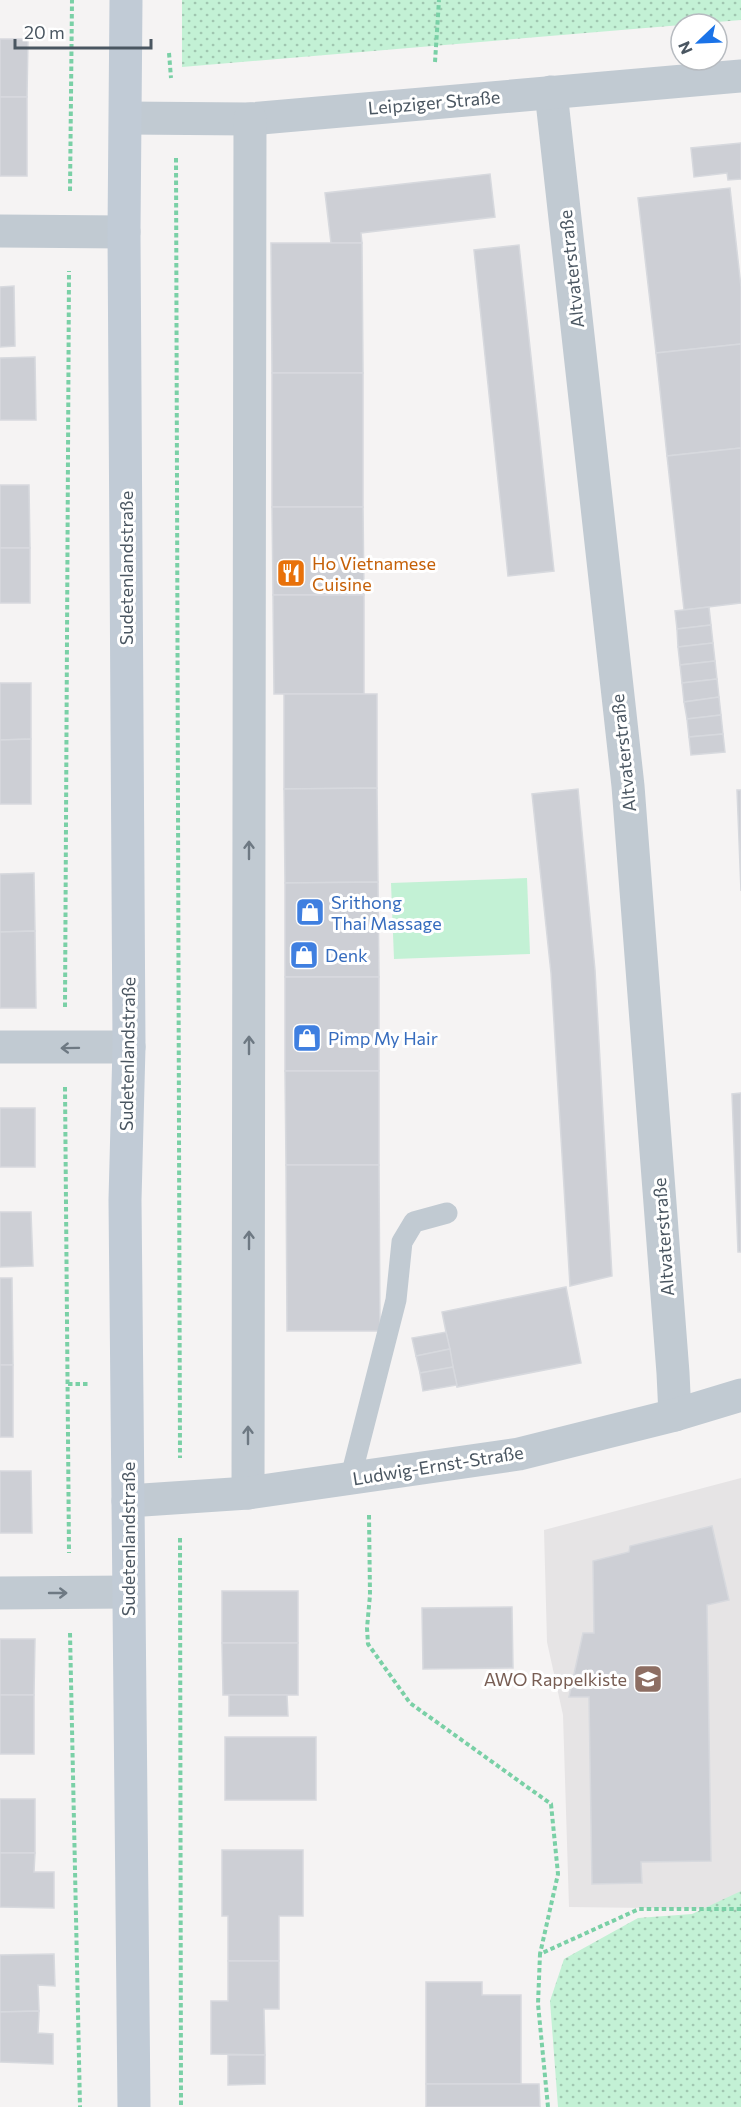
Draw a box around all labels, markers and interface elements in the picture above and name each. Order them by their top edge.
scale bar [15,12,152,50]
north arrow [669,12,729,72]
text: 20 m [24,21,65,43]
text: N [674,39,696,57]
street label: Leipziger Straße [367,85,501,119]
street label: Altvaterstraße [554,209,588,329]
street label: Sudetenlandstraße [115,491,137,645]
place label: Ho Vietnamese Cuisine [312,552,436,595]
restaurant icon: Ho Vietnamese Cuisine [275,557,307,589]
street label: Altvaterstraße [606,693,640,813]
one-way arrow [243,840,255,860]
place label: Srithong Thai Massage [331,891,442,934]
shop icon: Srithong Thai Massage [294,896,326,928]
shop icon: Denk [288,939,320,971]
place label: Denk [325,944,368,966]
street label: Sudetenlandstraße [115,977,139,1131]
shop icon: Pimp My Hair [291,1022,323,1054]
place label: Pimp My Hair [328,1027,438,1049]
one-way arrow [243,1035,255,1055]
one-way arrow [61,1042,81,1054]
street label: Altvaterstraße [648,1177,678,1297]
one-way arrow [243,1230,255,1250]
one-way arrow [242,1425,254,1445]
street label: Ludwig-Ernst-Straße [351,1441,525,1489]
street label: Sudetenlandstraße [117,1462,139,1616]
one-way arrow [48,1587,68,1599]
school or university icon: AWO Rappelkiste [632,1663,664,1695]
place label: AWO Rappelkiste [484,1668,627,1690]

